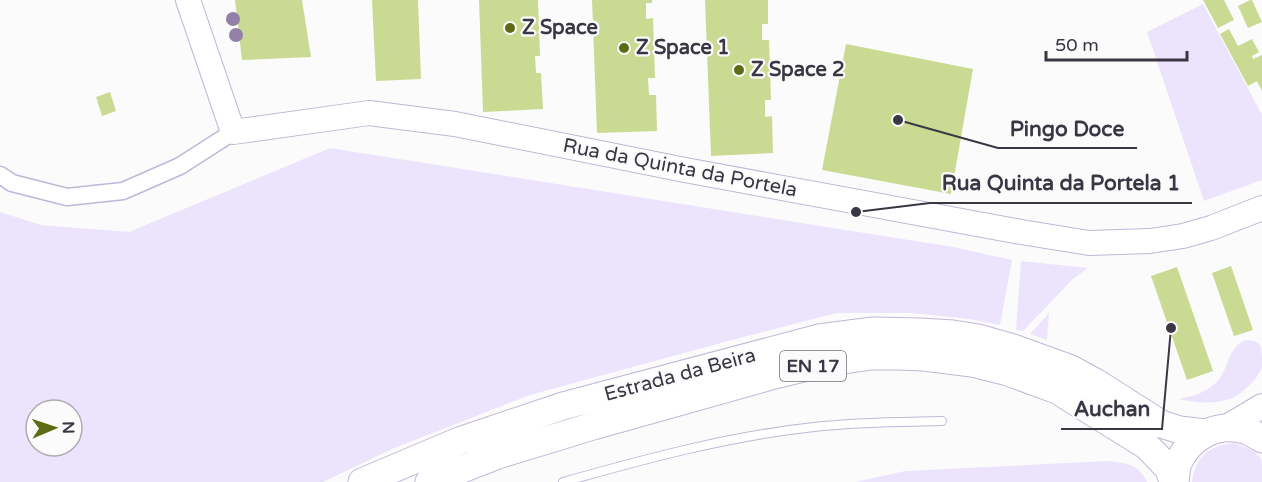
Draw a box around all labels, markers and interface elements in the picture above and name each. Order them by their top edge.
place label: Z Space [522,16,598,40]
marker: Z Space [503,21,517,35]
scale bar [1046,24,1187,62]
text: 50 m [1055,34,1099,56]
place label: Z Space 1 [636,36,730,60]
marker: Z Space 1 [617,41,631,55]
place label: Z Space 2 [751,58,845,82]
marker: Z Space 2 [732,63,746,77]
callout: Pingo Doce [998,109,1137,148]
text: Pingo Doce [1010,117,1124,142]
street label: Rua da Quinta da Portela [561,133,799,203]
callout: Rua Quinta da Portela 1 [930,164,1192,203]
text: Rua Quinta da Portela 1 [942,171,1180,196]
street label: Estrada da Beira [602,343,758,407]
road number: EN 17 [780,351,846,381]
callout: Auchan [1061,390,1162,429]
text: Auchan [1074,397,1150,422]
north arrow [24,398,84,458]
text: N [58,421,78,434]

